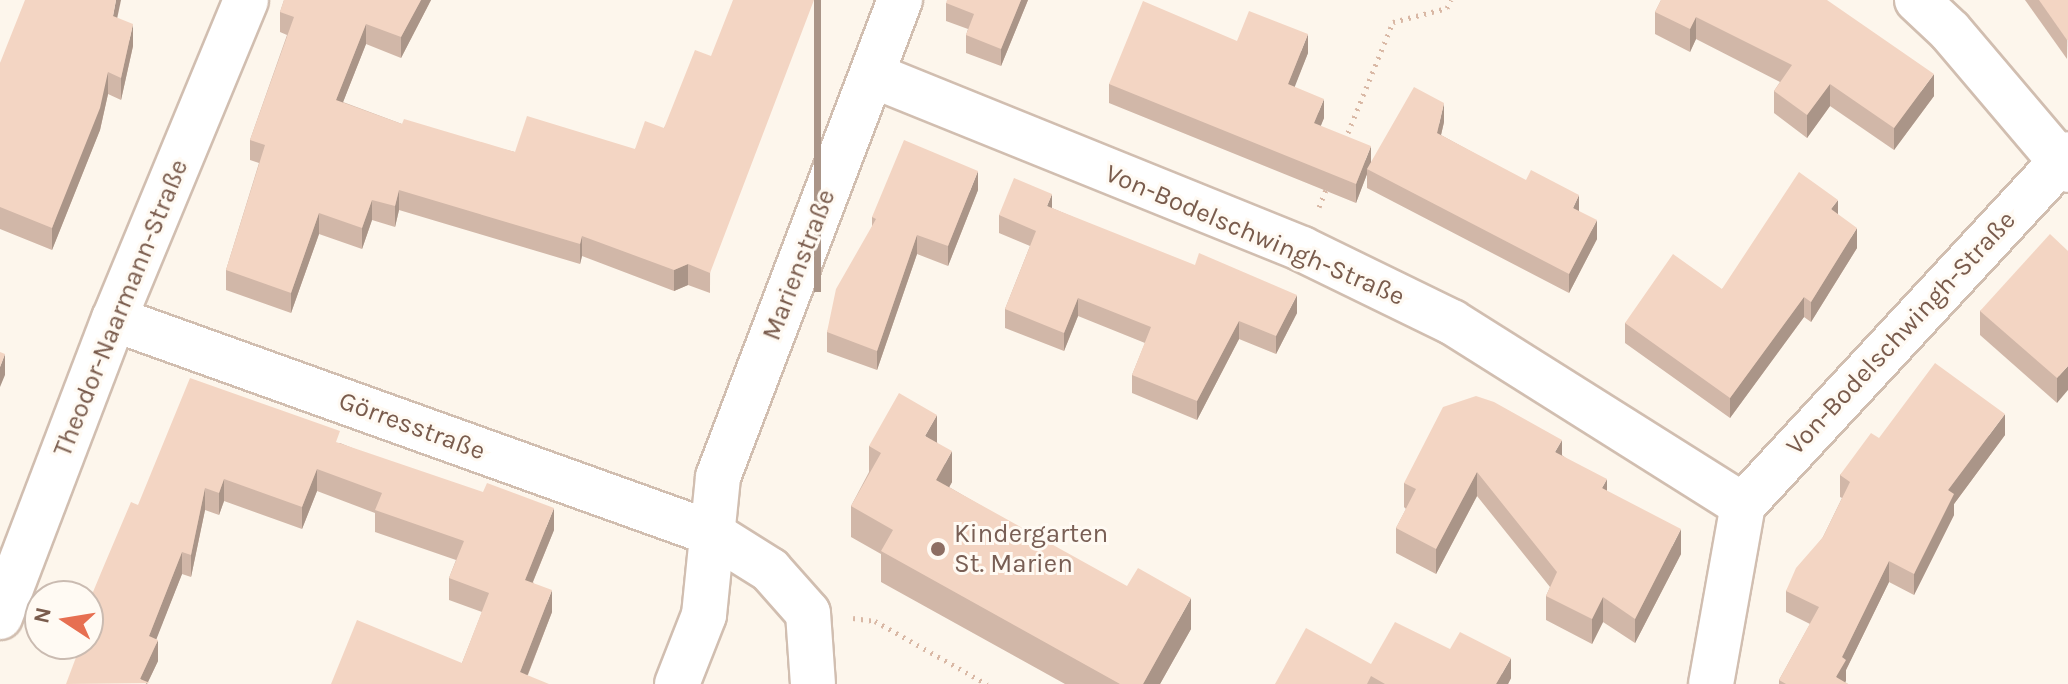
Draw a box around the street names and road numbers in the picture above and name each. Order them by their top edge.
street label: Theodor-Naarmann-Straße [47,155,195,461]
street label: Von-Bodelschwingh-Straße [1101,158,1409,312]
street label: Marienstraße [756,185,842,345]
street label: Von-Bodelschwingh-Straße [1780,205,2022,461]
street label: Görresstraße [335,385,489,467]

